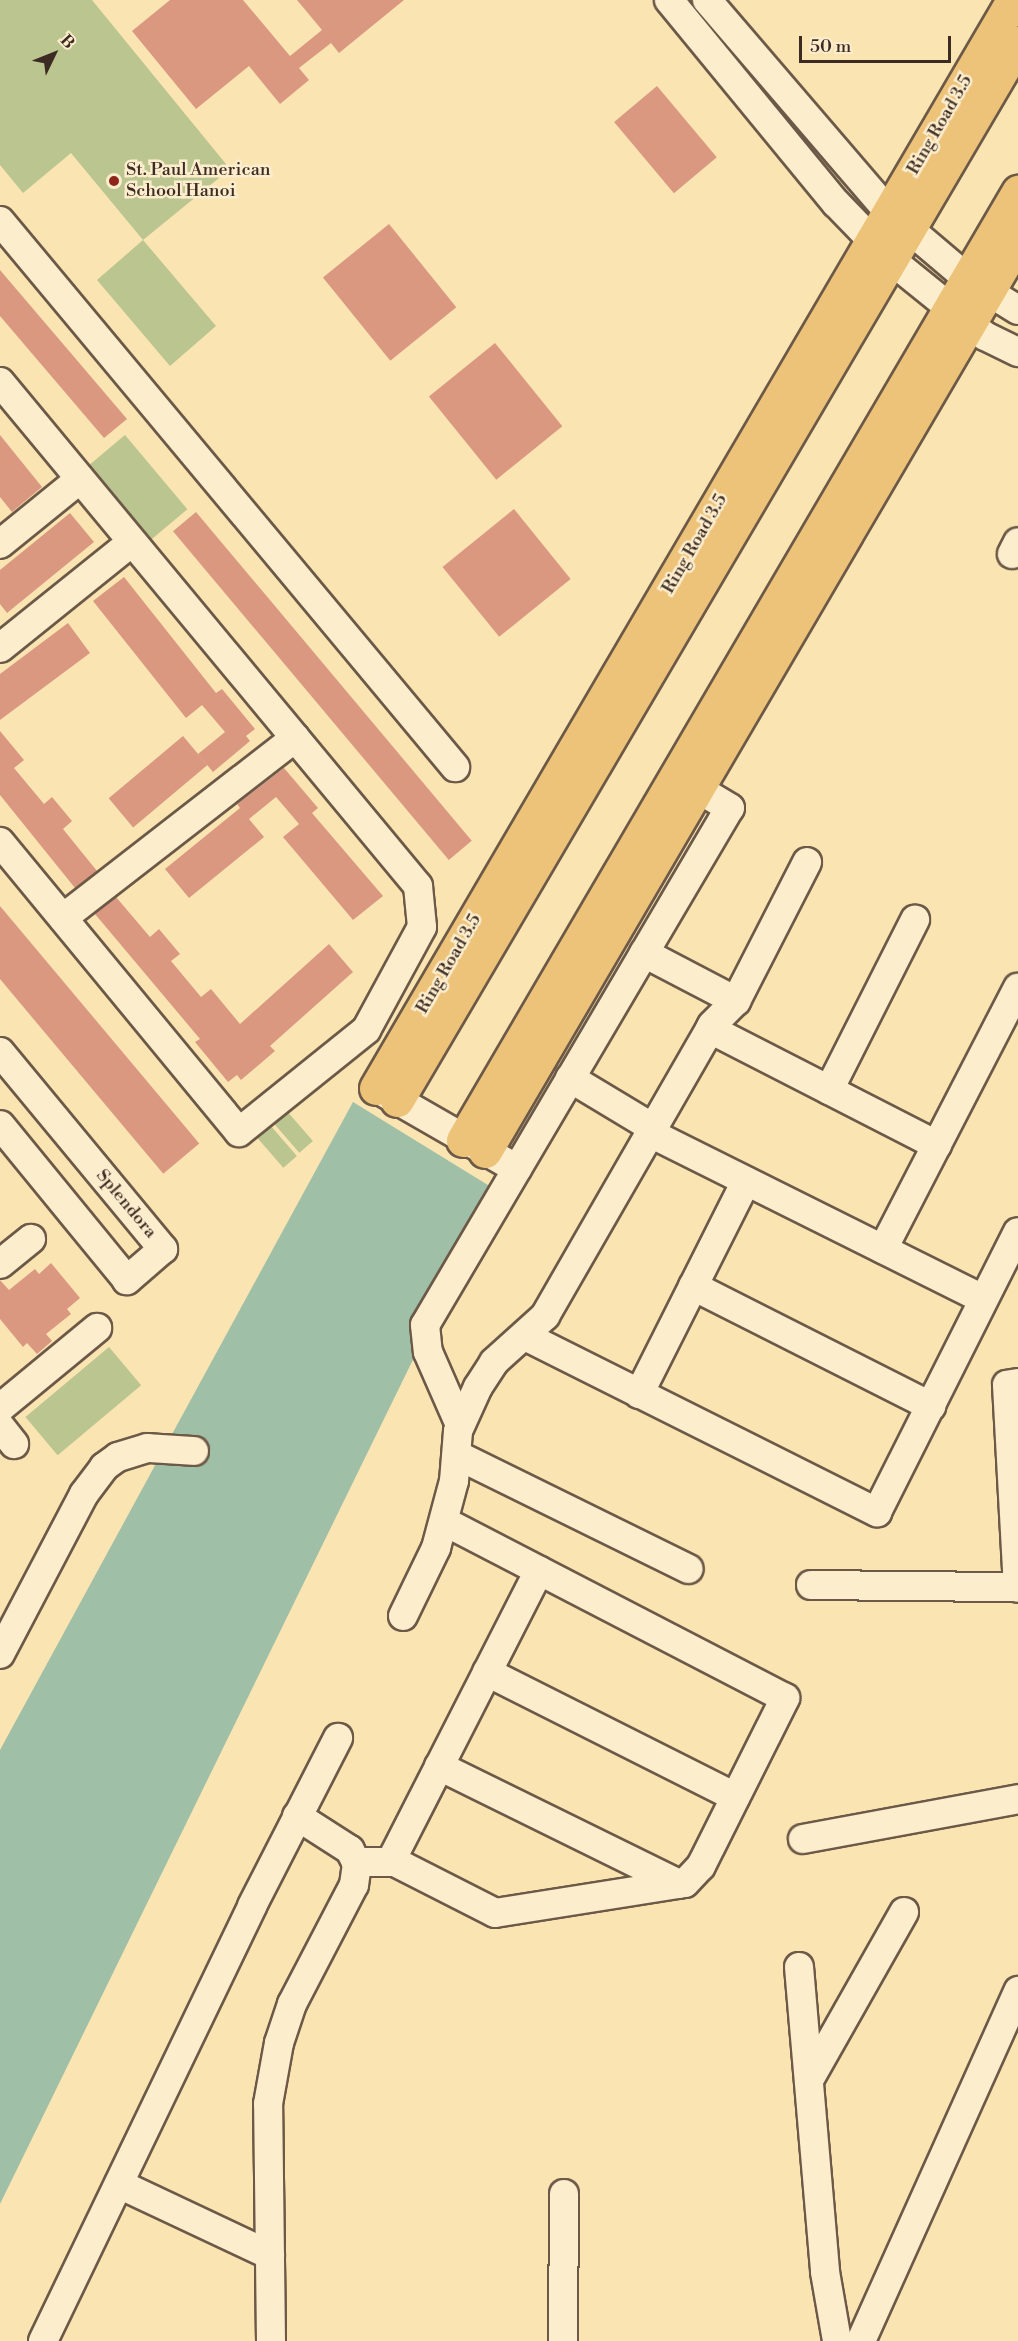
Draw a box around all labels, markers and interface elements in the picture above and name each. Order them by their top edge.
north arrow [24,24,84,84]
scale bar [802,24,954,62]
text: B [56,31,79,53]
text: 50 m [810,35,851,58]
street label: Ring Road 3.5 [903,71,977,179]
place label: St. Paul American School Hanoi [126,160,270,202]
marker: St. Paul American School Hanoi [107,174,121,188]
street label: Ring Road 3.5 [658,490,732,598]
street label: Ring Road 3.5 [412,910,486,1018]
street label: Splendora [91,1165,161,1243]

